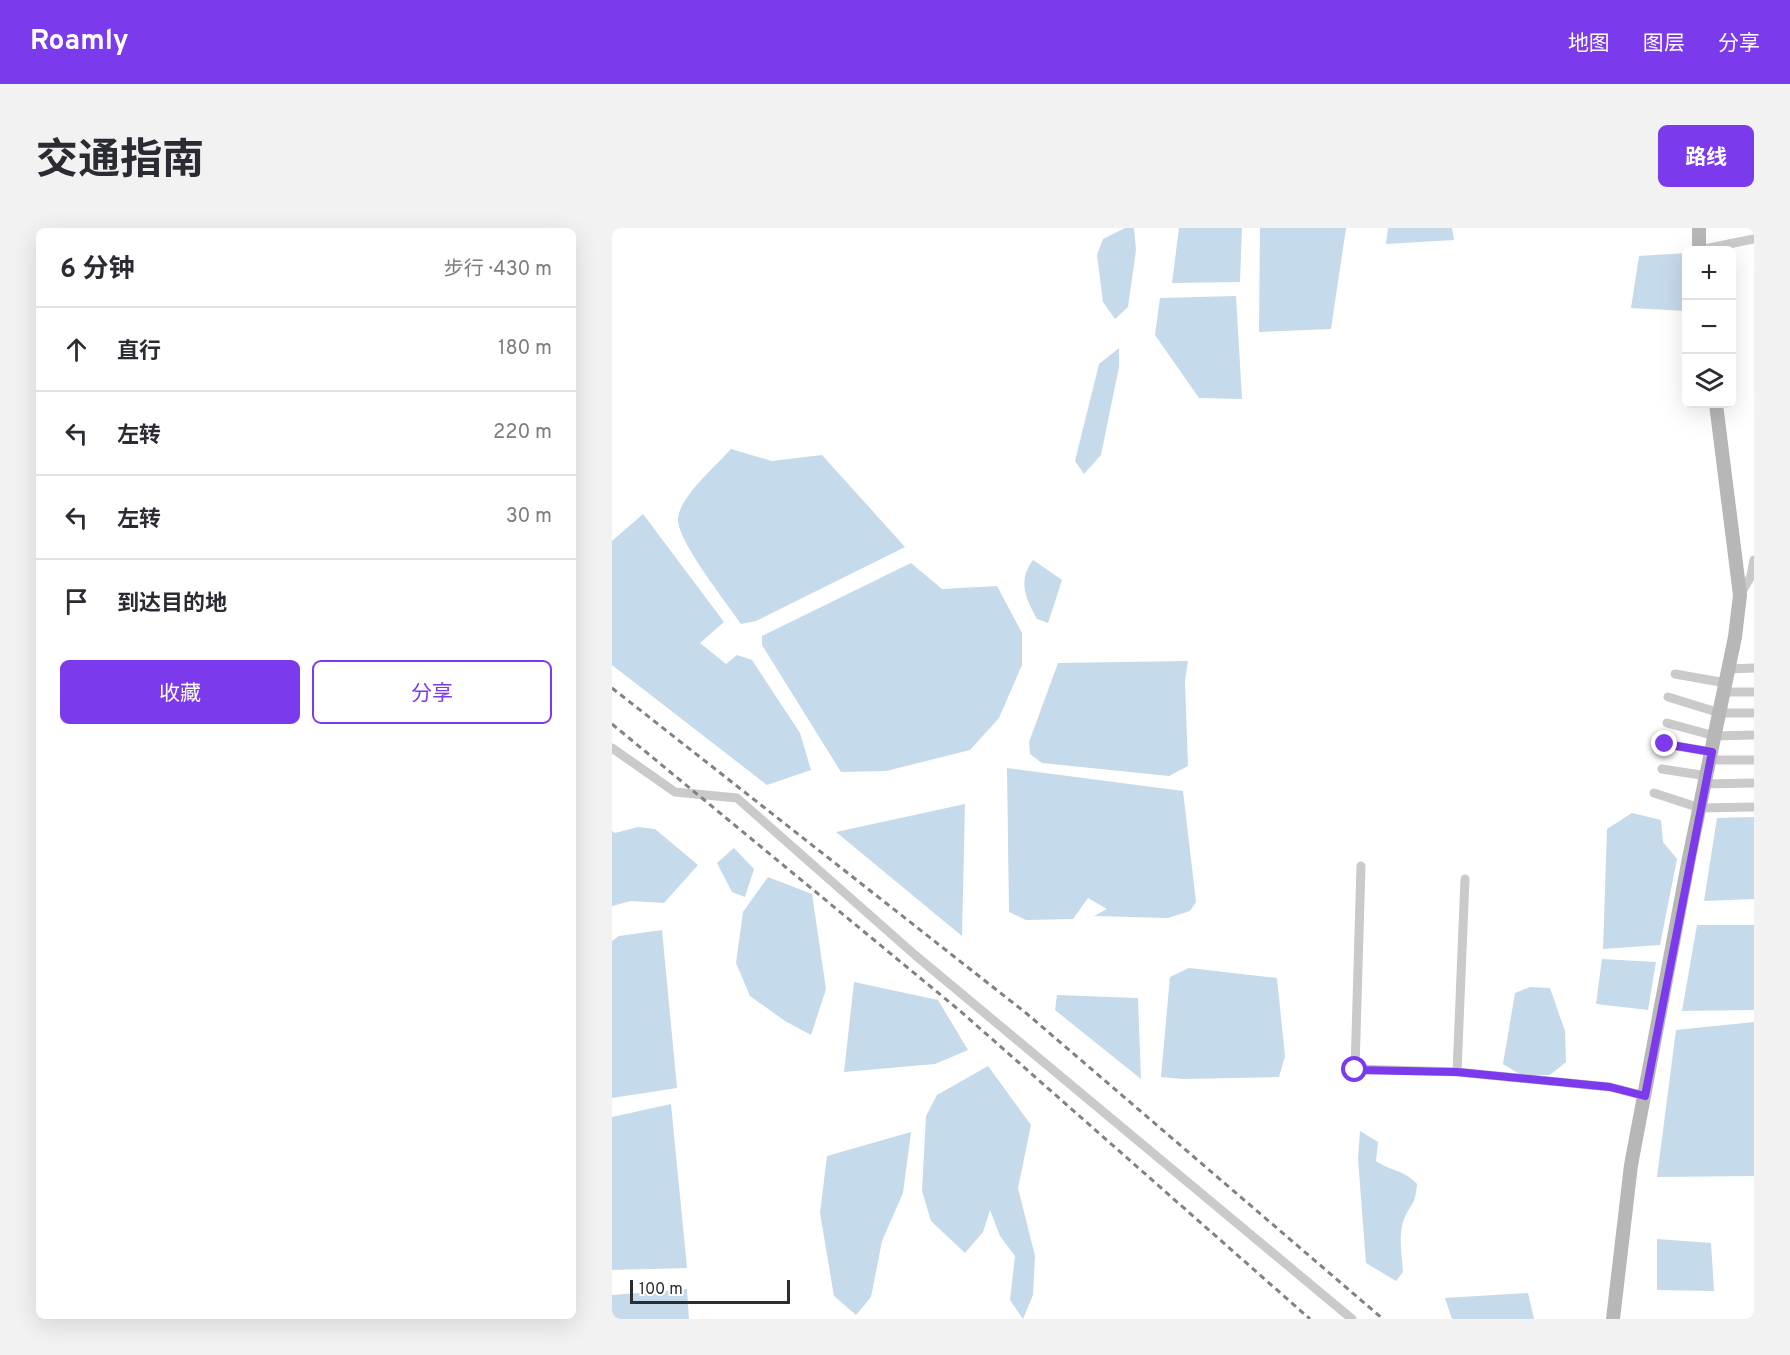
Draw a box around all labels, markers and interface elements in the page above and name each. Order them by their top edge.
text: Roamly [30,24,129,60]
text: 地图 [1568,31,1610,58]
text: 图层 [1643,31,1685,58]
text: 分享 [1718,31,1760,58]
button: 路线 [1658,125,1754,187]
text: 交通指南 [36,136,204,189]
map controls [1682,246,1736,408]
button: + [1682,246,1736,300]
text: 6 分钟 [60,254,134,287]
text: 步行 · 430 m [444,257,552,283]
button: − [1682,300,1736,354]
icon: ahead [60,333,93,366]
text: 180 m [498,336,552,362]
text: 直行 [117,339,161,366]
button: layers [1682,354,1736,408]
icon: left [60,417,93,450]
text: 220 m [493,420,552,446]
text: 左转 [117,423,161,450]
icon: left [60,501,93,534]
text: 30 m [506,504,552,530]
text: 左转 [117,507,161,534]
icon: arrive [60,585,93,618]
text: 到达目的地 [117,591,227,618]
button: 收藏 [60,660,300,724]
button: 分享 [312,660,552,724]
route end [1651,730,1677,756]
route start [1341,1056,1367,1082]
scale bar [630,1277,790,1304]
text: 100 m [639,1280,683,1300]

